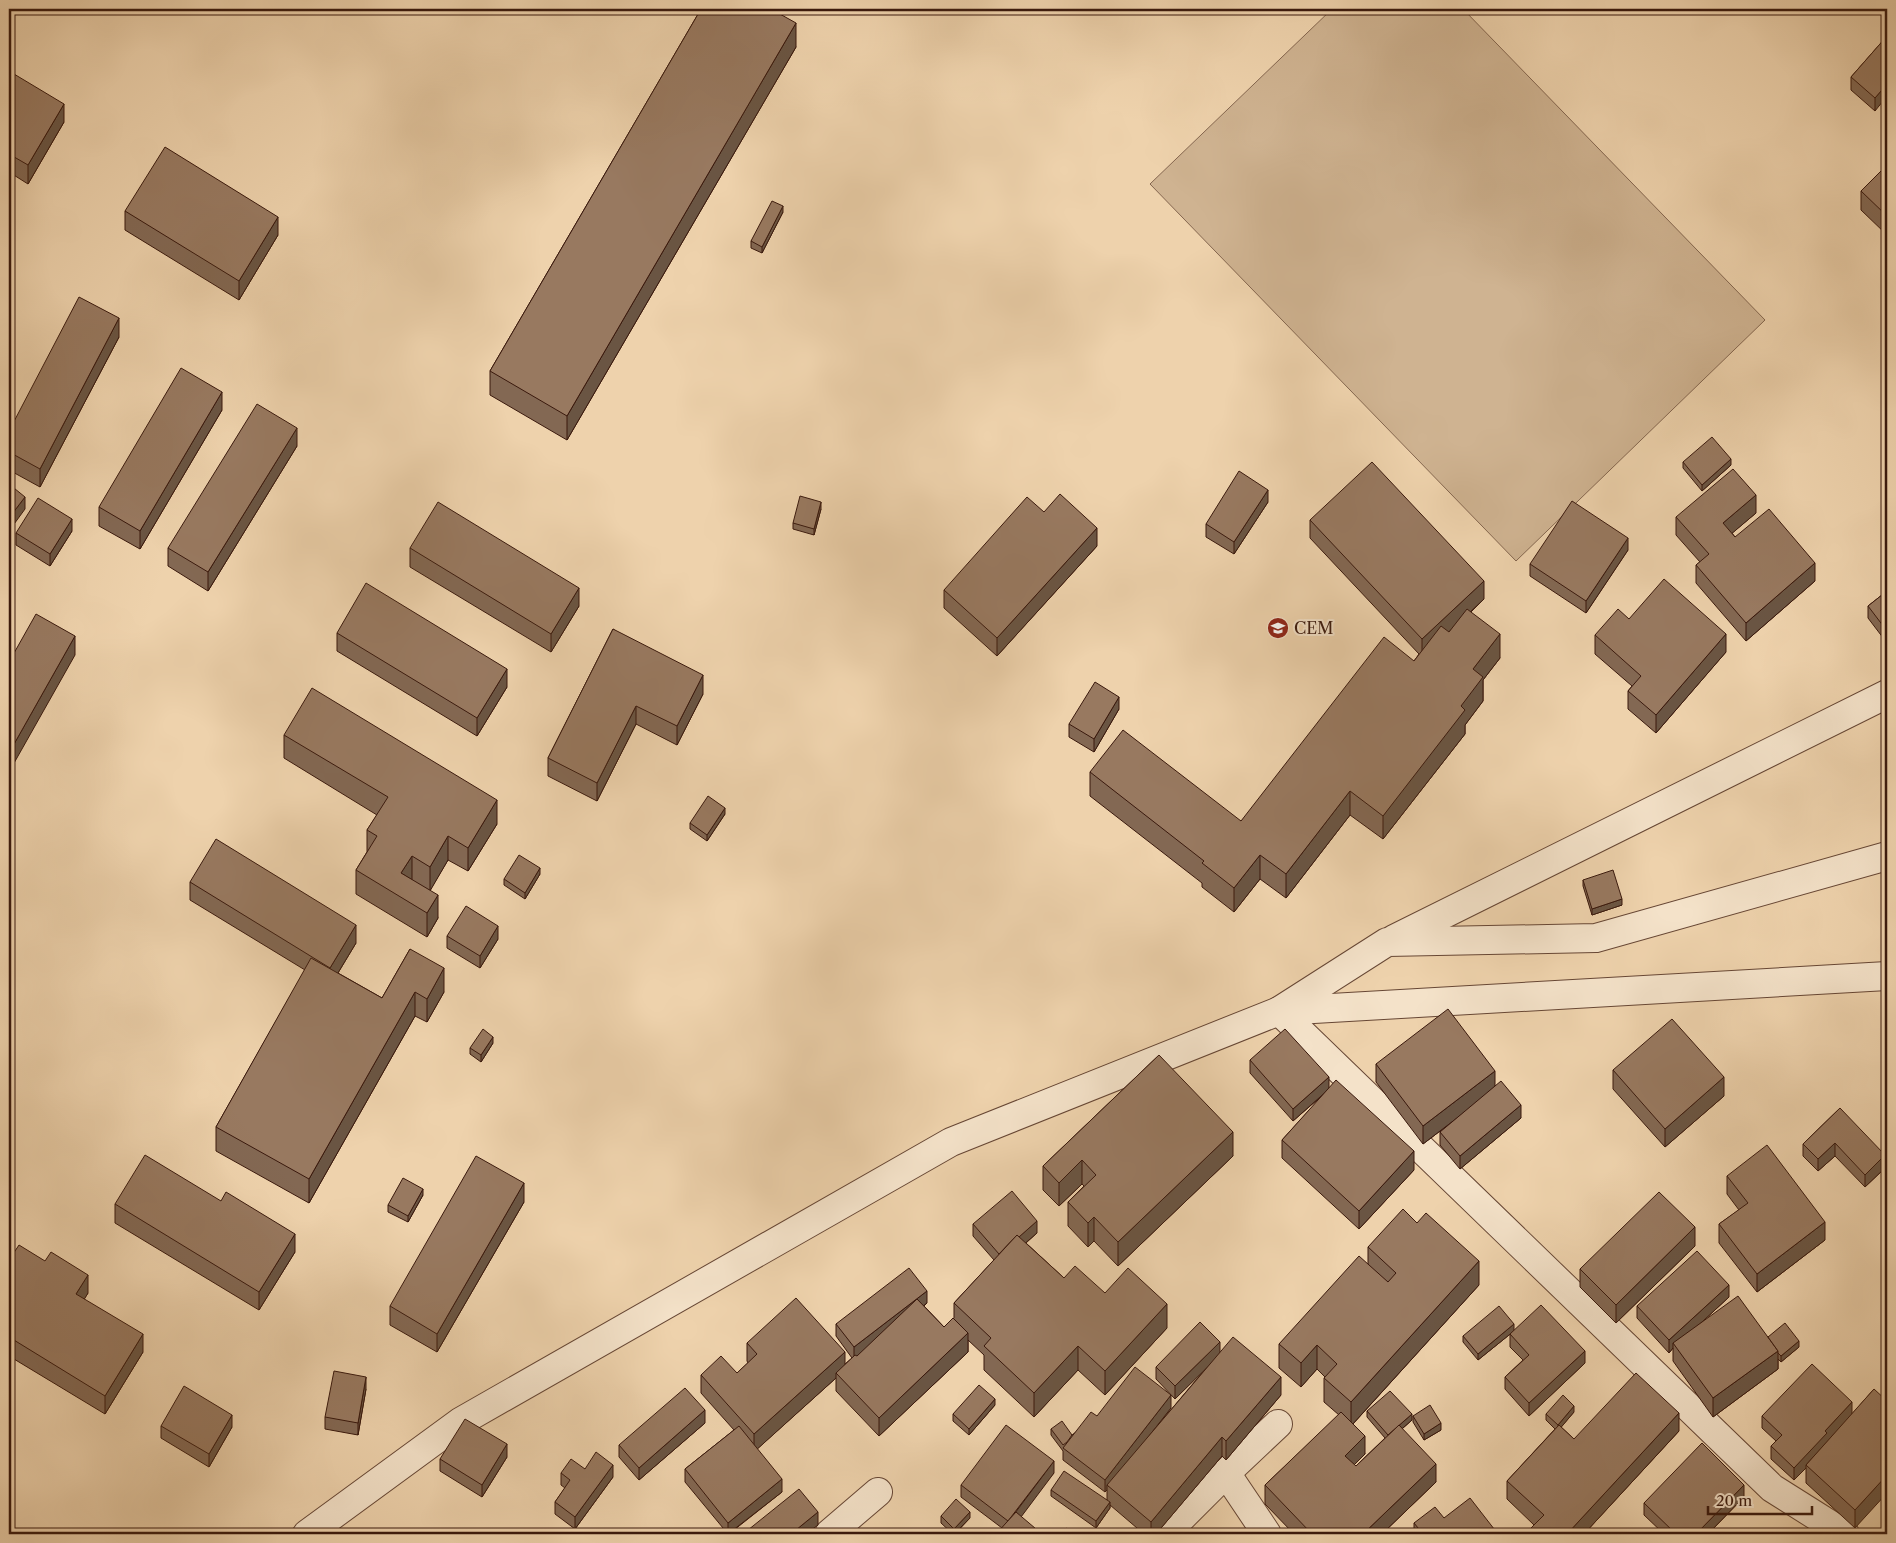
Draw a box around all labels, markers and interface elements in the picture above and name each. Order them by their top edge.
school or university icon: CEM [1266,616,1290,640]
place label: CEM [1294,618,1334,638]
scale bar [1708,1483,1812,1515]
text: 20 m [1716,1491,1752,1510]

